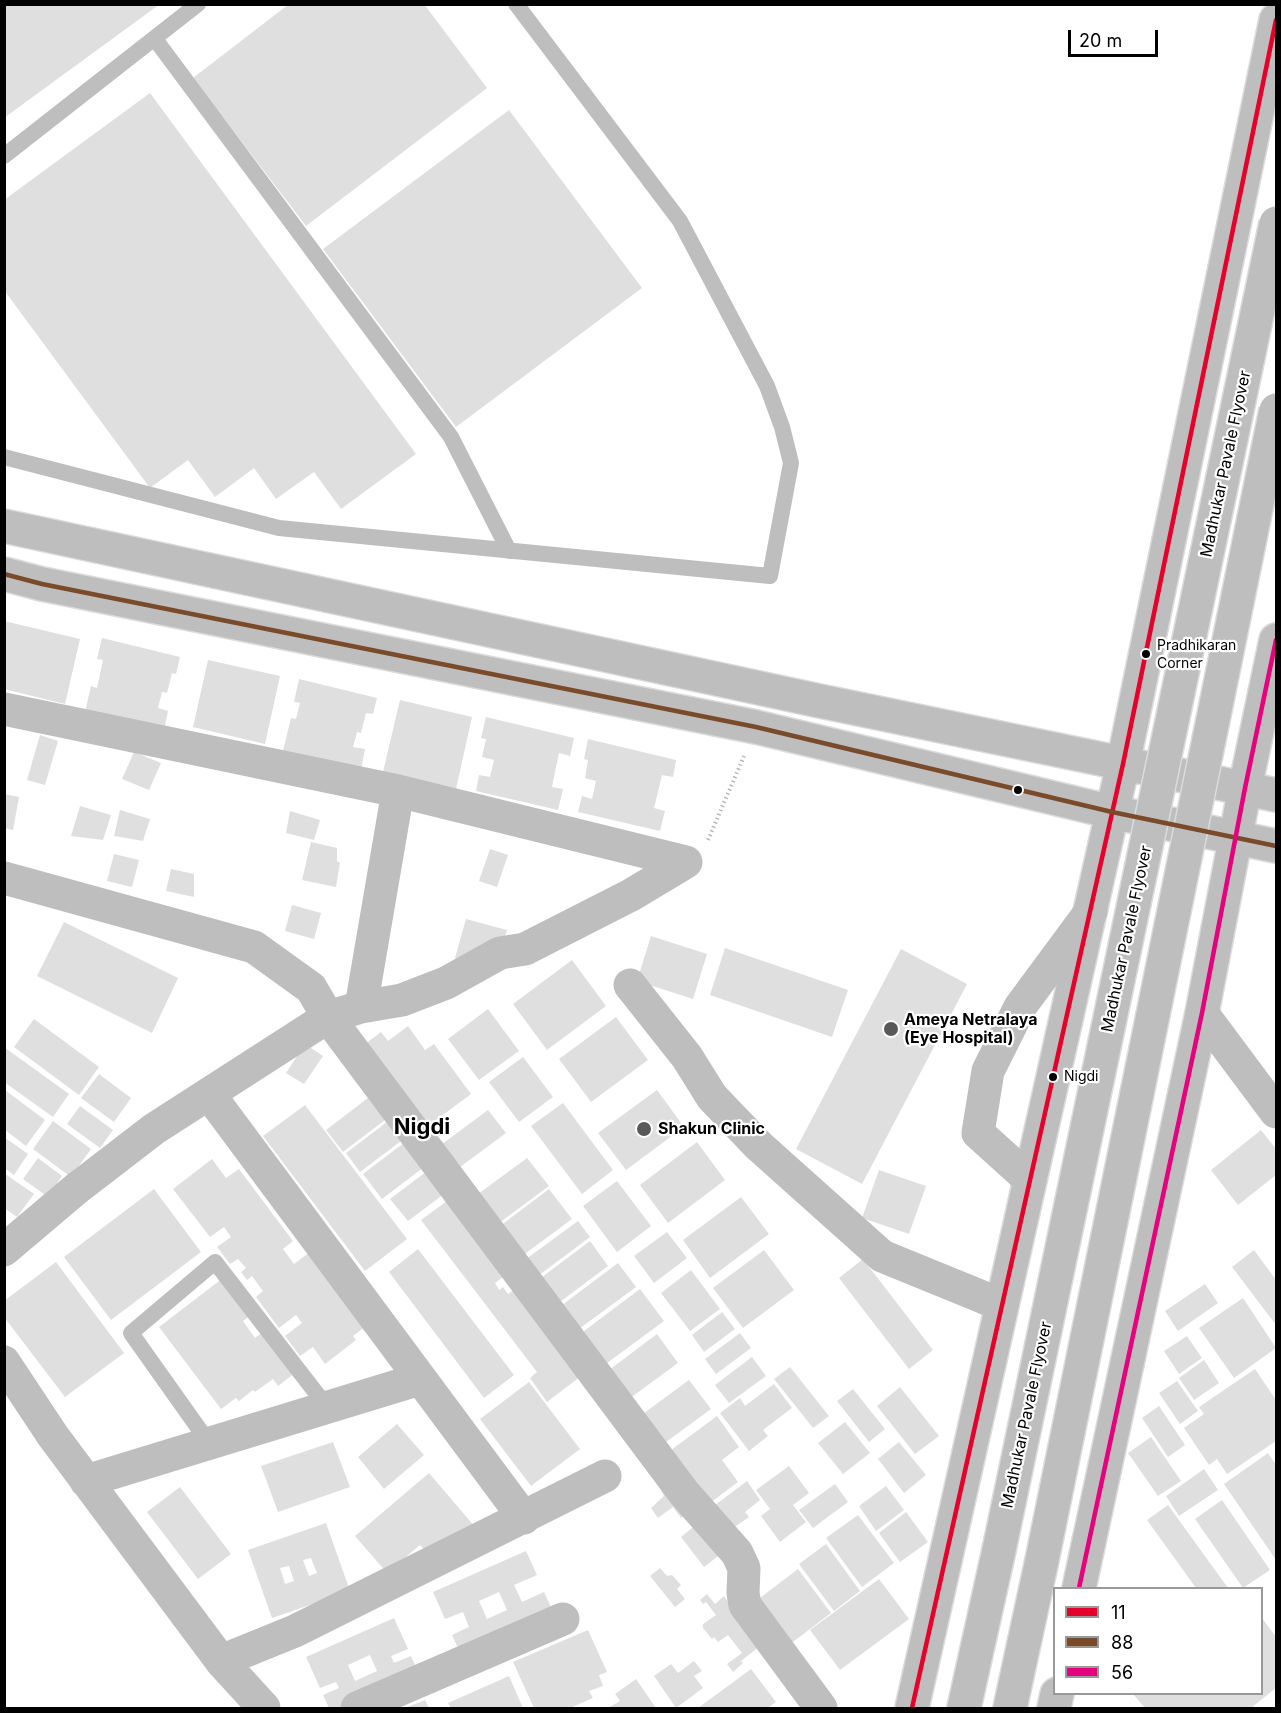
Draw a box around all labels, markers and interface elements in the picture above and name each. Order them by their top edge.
scale bar [1071,18,1161,56]
text: 20 m [1079,30,1122,51]
street label: Madhukar Pavale Flyover [1197,369,1255,559]
place label: Pradhikaran Corner [1157,638,1236,670]
marker: Pradhikaran Corner [1140,648,1152,660]
unlabelled marker [1012,784,1024,796]
street label: Madhukar Pavale Flyover [1098,844,1156,1034]
place label: Ameya Netralaya (Eye Hospital) [904,1010,1038,1048]
marker: Ameya Netralaya (Eye Hospital) [882,1020,900,1038]
place label: Nigdi [1064,1069,1098,1085]
marker: Nigdi [1047,1071,1059,1083]
district label: Nigdi [394,1114,450,1140]
place label: Shakun Clinic [658,1119,765,1139]
marker: Shakun Clinic [635,1120,653,1138]
street label: Madhukar Pavale Flyover [998,1320,1056,1510]
legend [1053,1587,1263,1695]
text: 11 [1111,1602,1126,1623]
text: 88 [1111,1632,1133,1653]
text: 56 [1111,1662,1133,1683]

